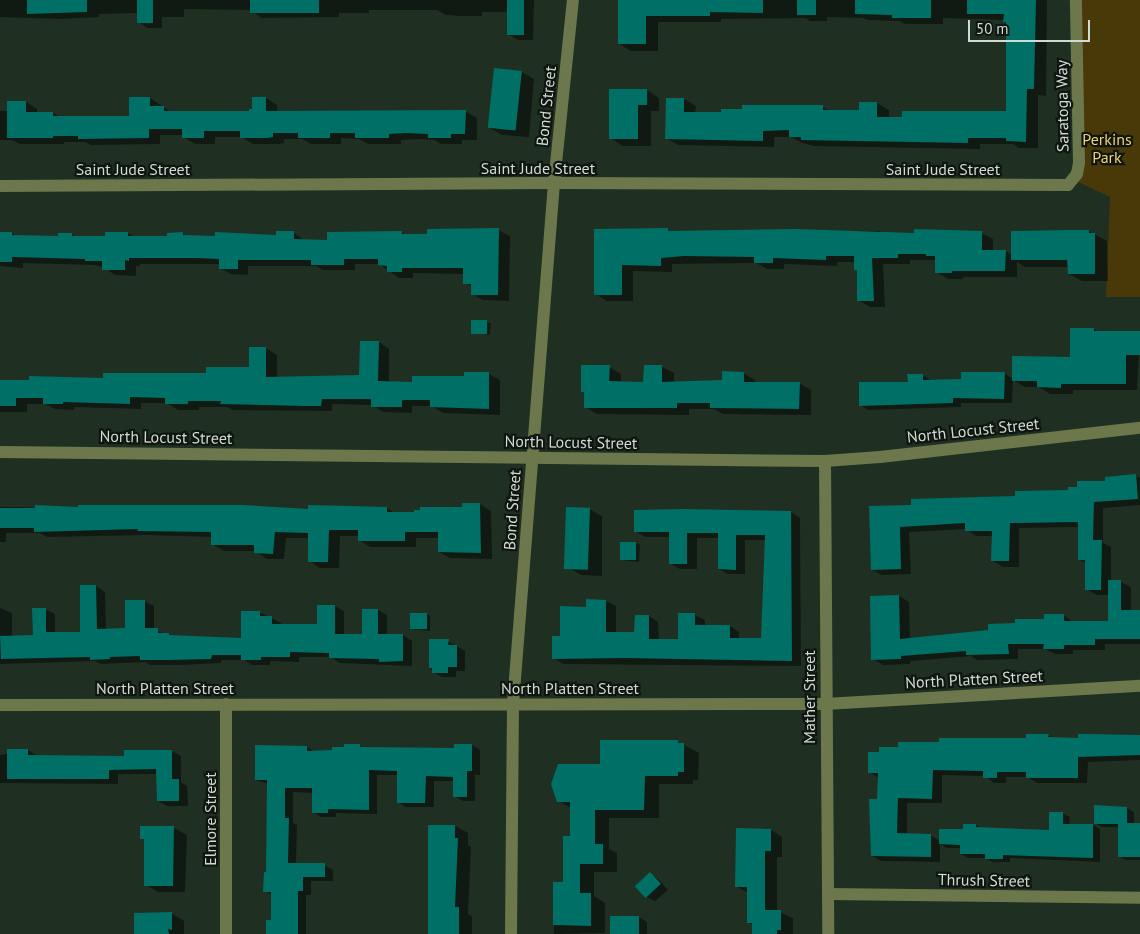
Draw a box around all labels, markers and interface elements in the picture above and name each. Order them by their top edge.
scale bar [970,10,1092,42]
text: 50 m [976,19,1009,38]
street label: Saratoga Way [1052,60,1072,152]
street label: Bond Street [532,65,560,147]
park label: Perkins Park [1082,129,1132,167]
street label: Saint Jude Street [481,158,595,178]
street label: Saint Jude Street [76,159,190,179]
street label: Saint Jude Street [886,159,1000,179]
street label: North Locust Street [906,414,1040,446]
street label: North Locust Street [99,426,233,448]
street label: North Locust Street [504,431,638,453]
street label: Bond Street [500,469,524,551]
street label: Mather Street [799,650,819,744]
street label: North Platten Street [905,666,1043,692]
street label: North Platten Street [96,678,234,698]
street label: North Platten Street [501,678,639,698]
street label: Elmore Street [200,772,220,866]
street label: Thrush Street [938,870,1030,890]

